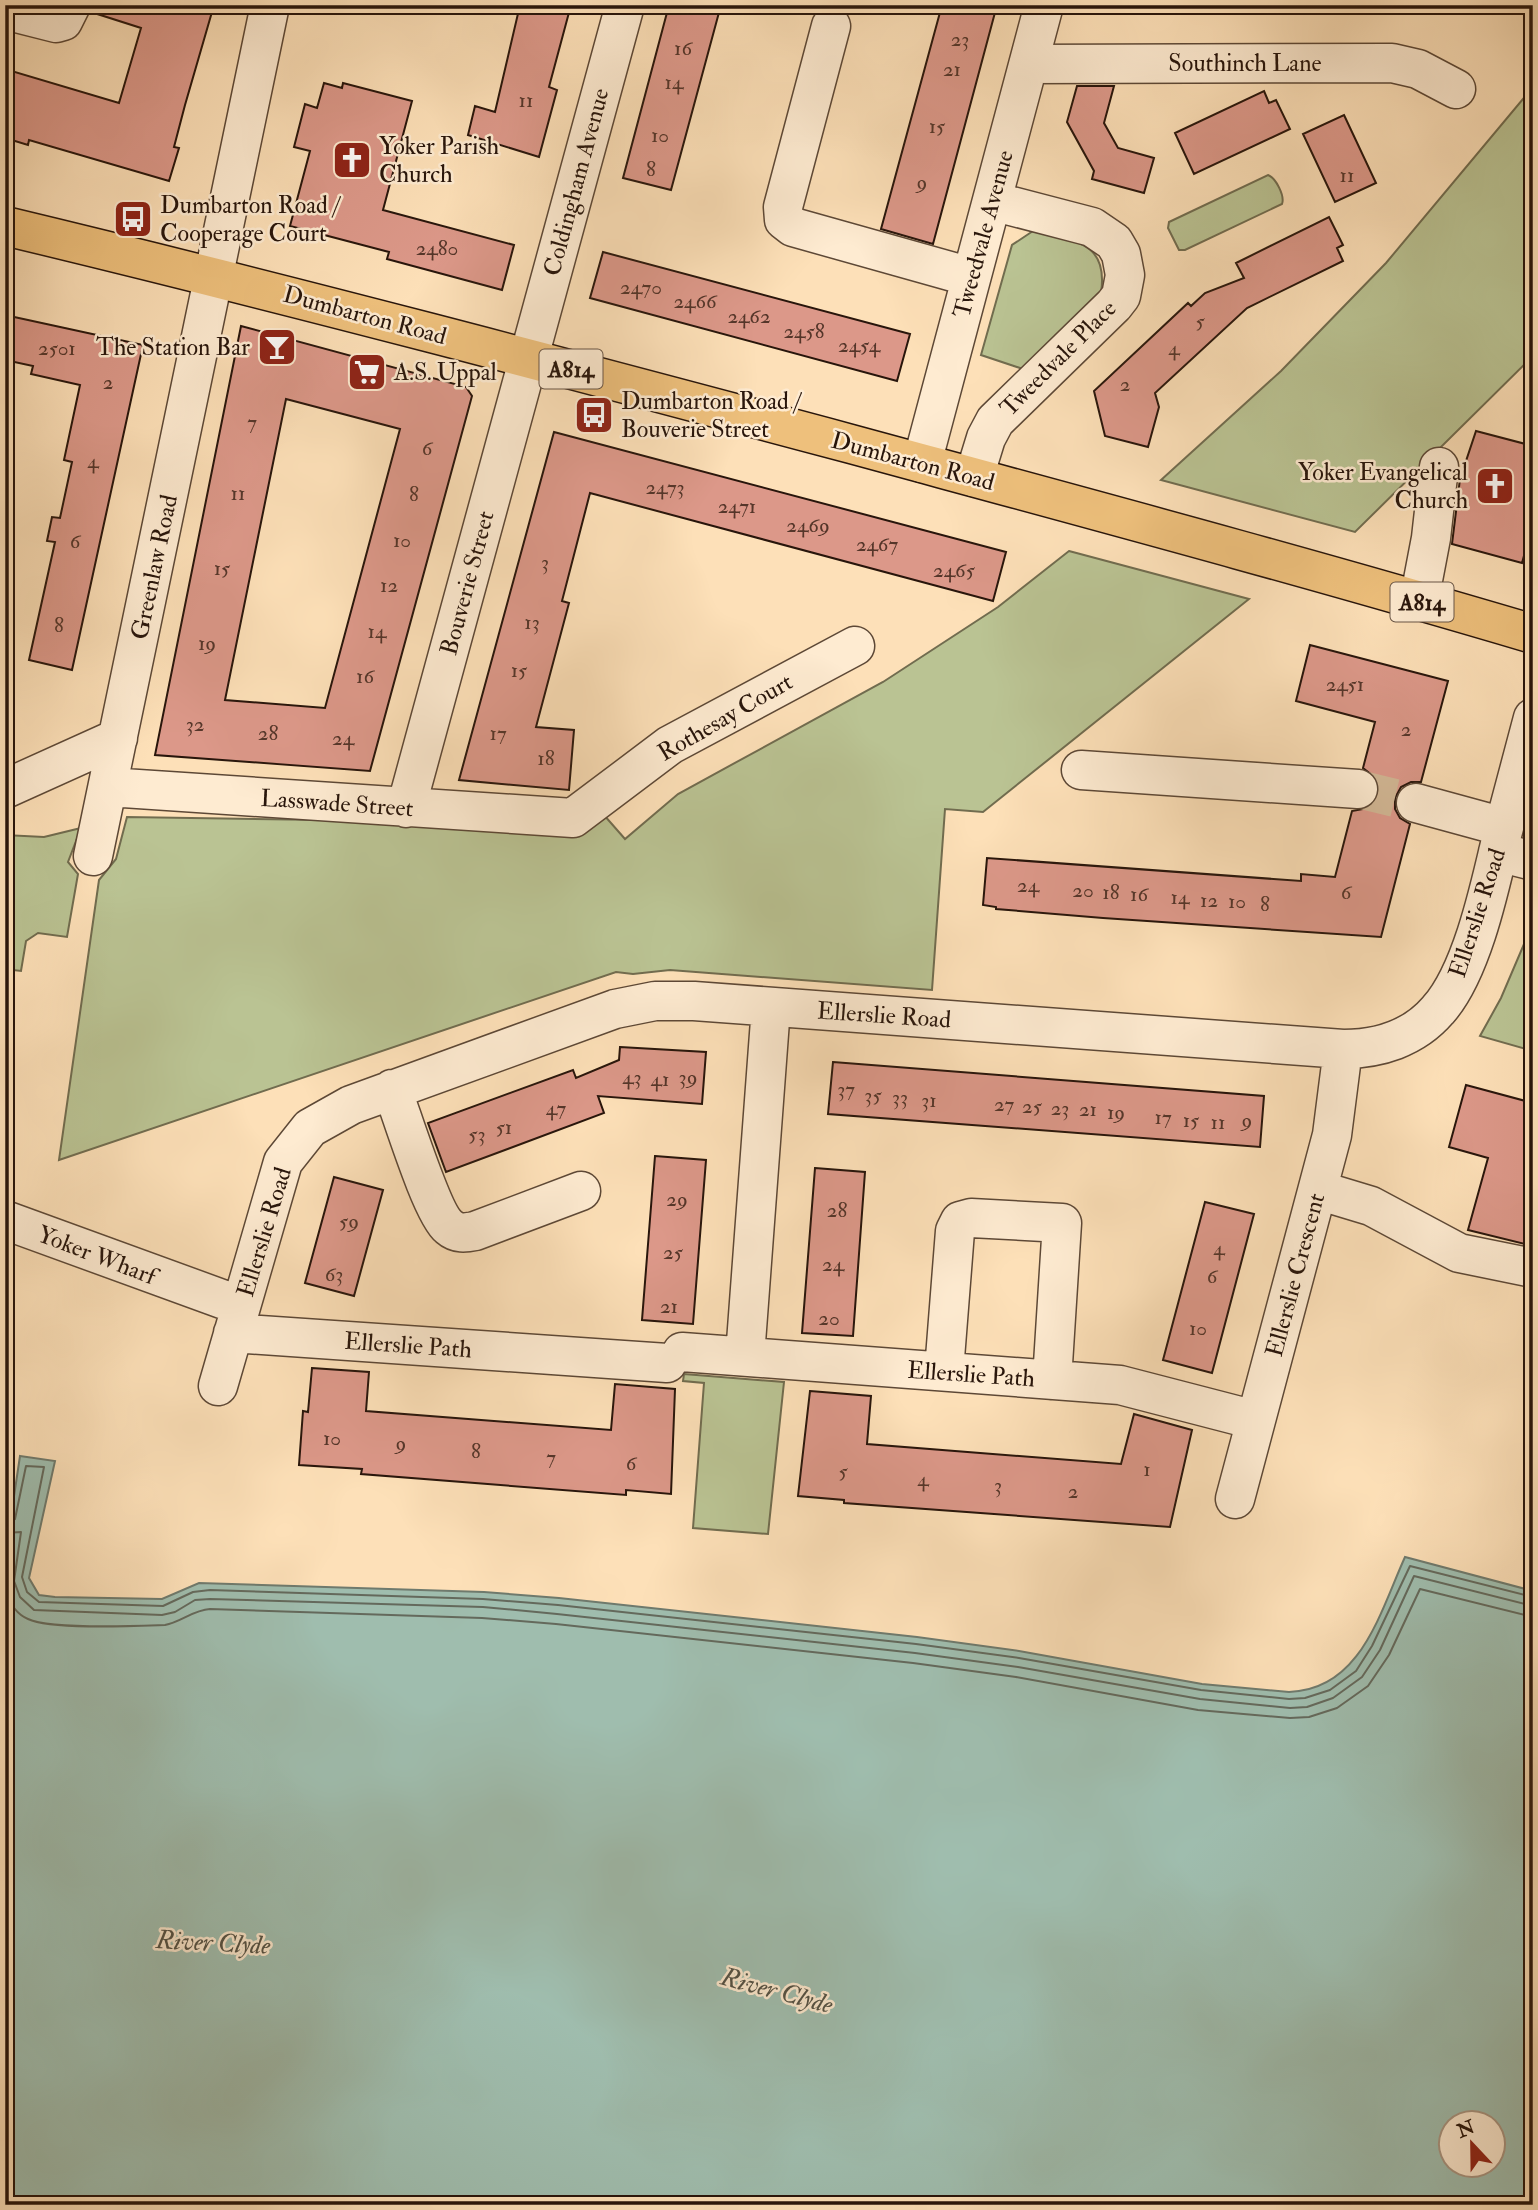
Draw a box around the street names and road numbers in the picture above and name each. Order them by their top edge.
street label: Southinch Lane [1168,48,1322,79]
street label: Coldingham Avenue [537,85,616,279]
street label: Tweedvale Avenue [946,147,1021,321]
street label: Dumbarton Road [280,279,450,352]
street label: Tweedvale Place [993,293,1123,423]
road number: A814 [540,350,602,388]
street label: Dumbarton Road [828,425,998,498]
street label: Greenlaw Road [124,492,185,642]
street label: Bouverie Street [433,507,502,659]
road number: A814 [1390,582,1454,622]
street label: Rothesay Court [652,666,798,769]
street label: Lasswade Street [260,783,415,824]
street label: Ellerslie Road [1442,844,1513,982]
street label: Ellerslie Road [816,995,952,1036]
street label: Ellerslie Road [230,1163,299,1301]
street label: Ellerslie Crescent [1259,1190,1332,1360]
street label: Yoker Wharf [33,1219,164,1293]
street label: Ellerslie Path [343,1326,473,1365]
street label: Ellerslie Path [906,1355,1036,1394]

